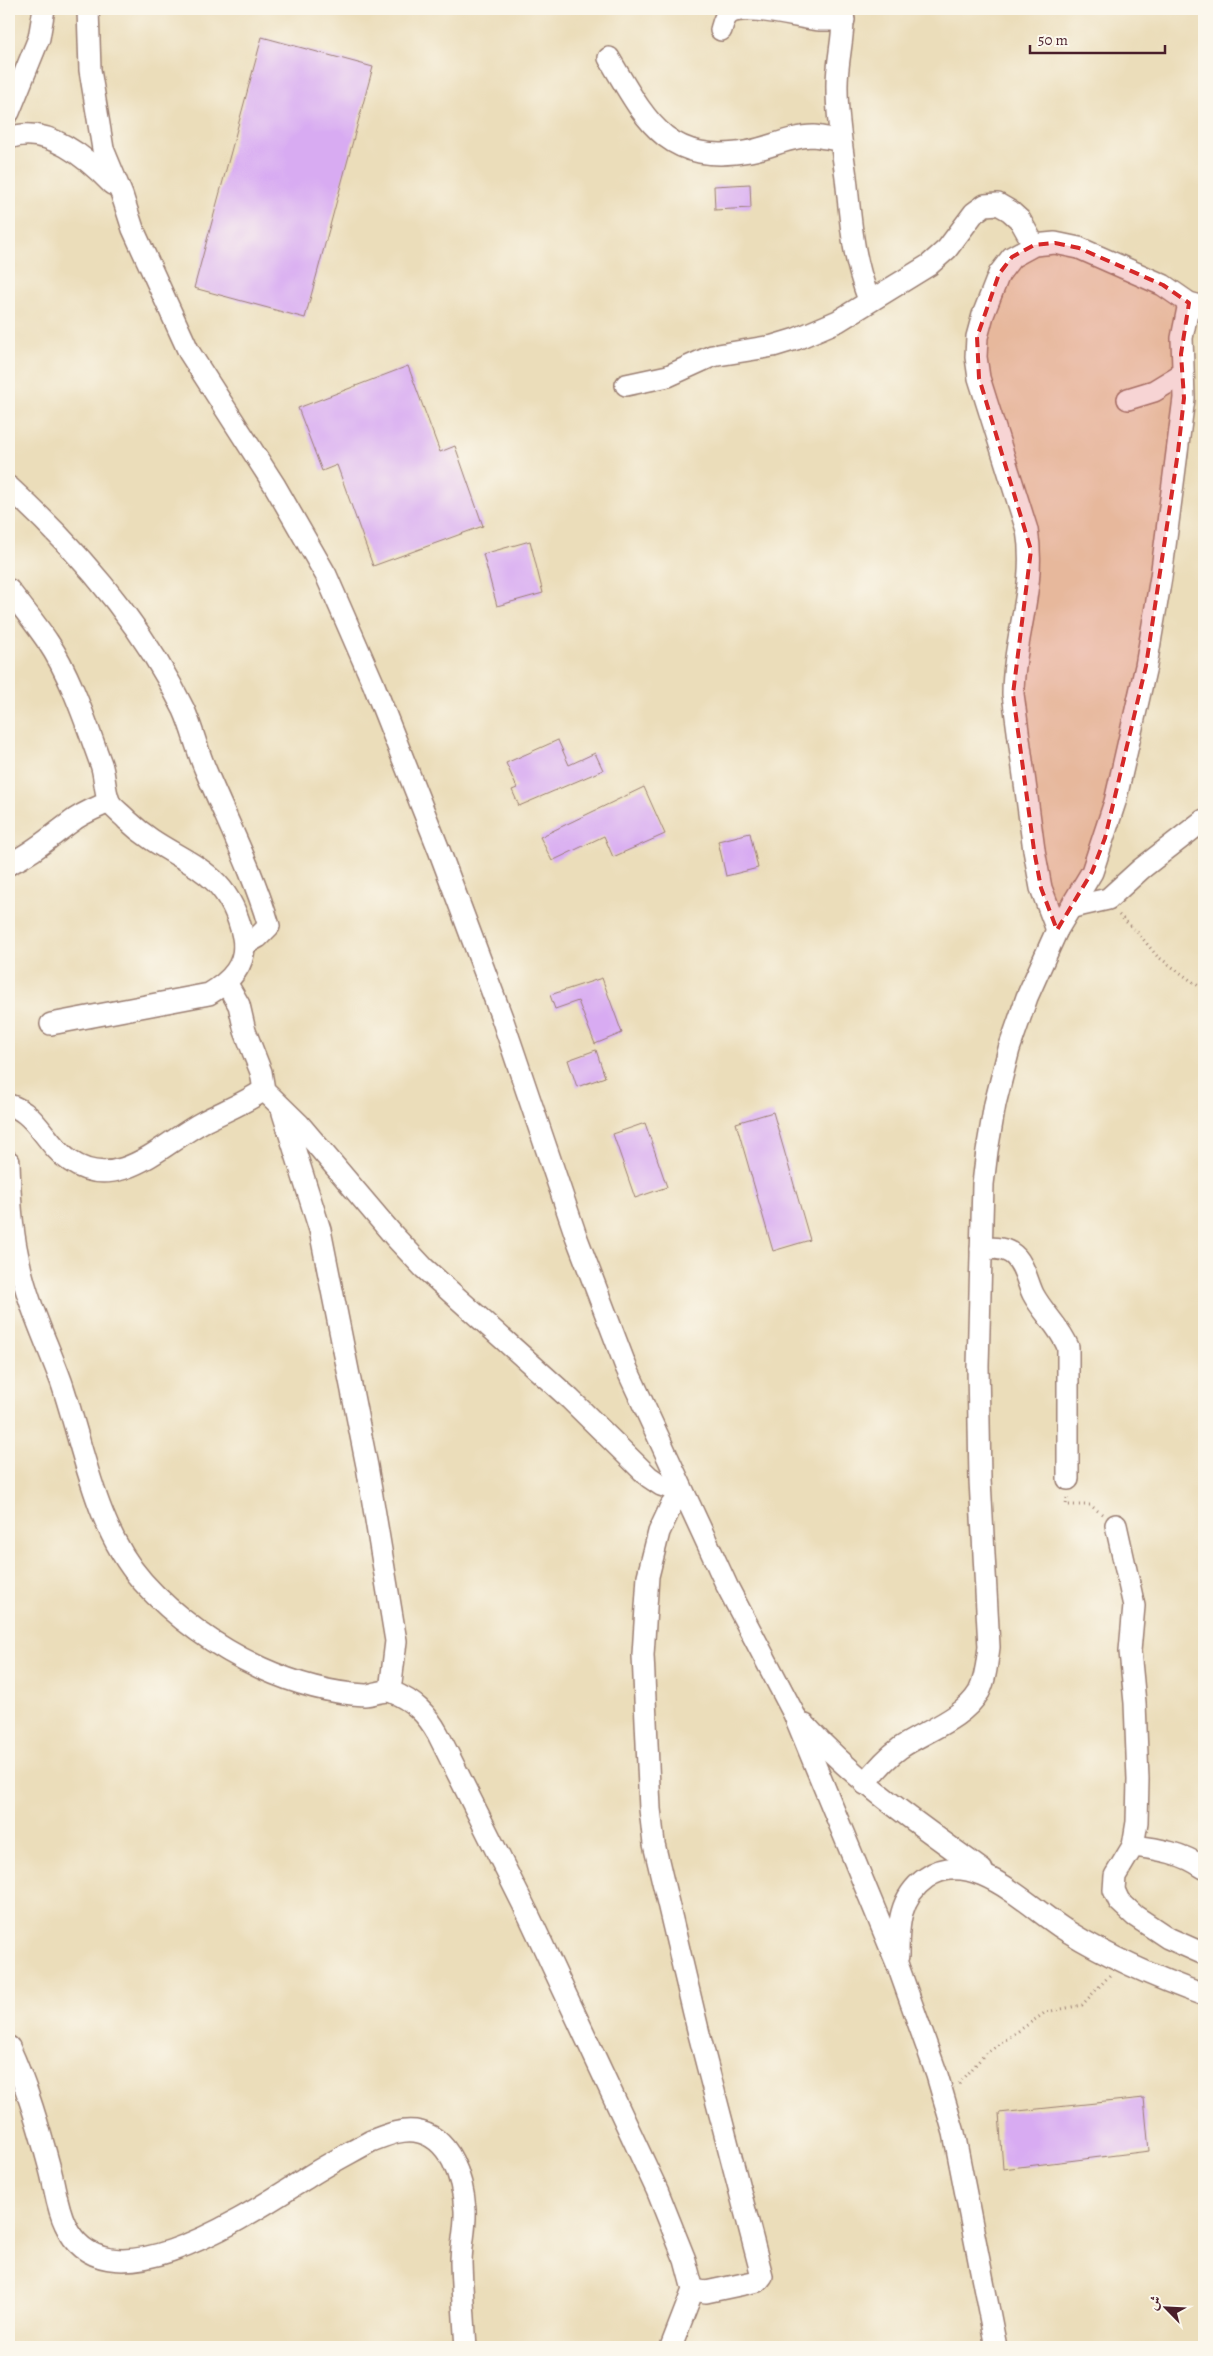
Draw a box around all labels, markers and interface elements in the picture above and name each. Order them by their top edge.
scale bar [1030,22,1166,54]
text: 50 m [1038,30,1068,50]
north arrow [1140,2284,1190,2334]
text: ش [1143,2293,1166,2313]

